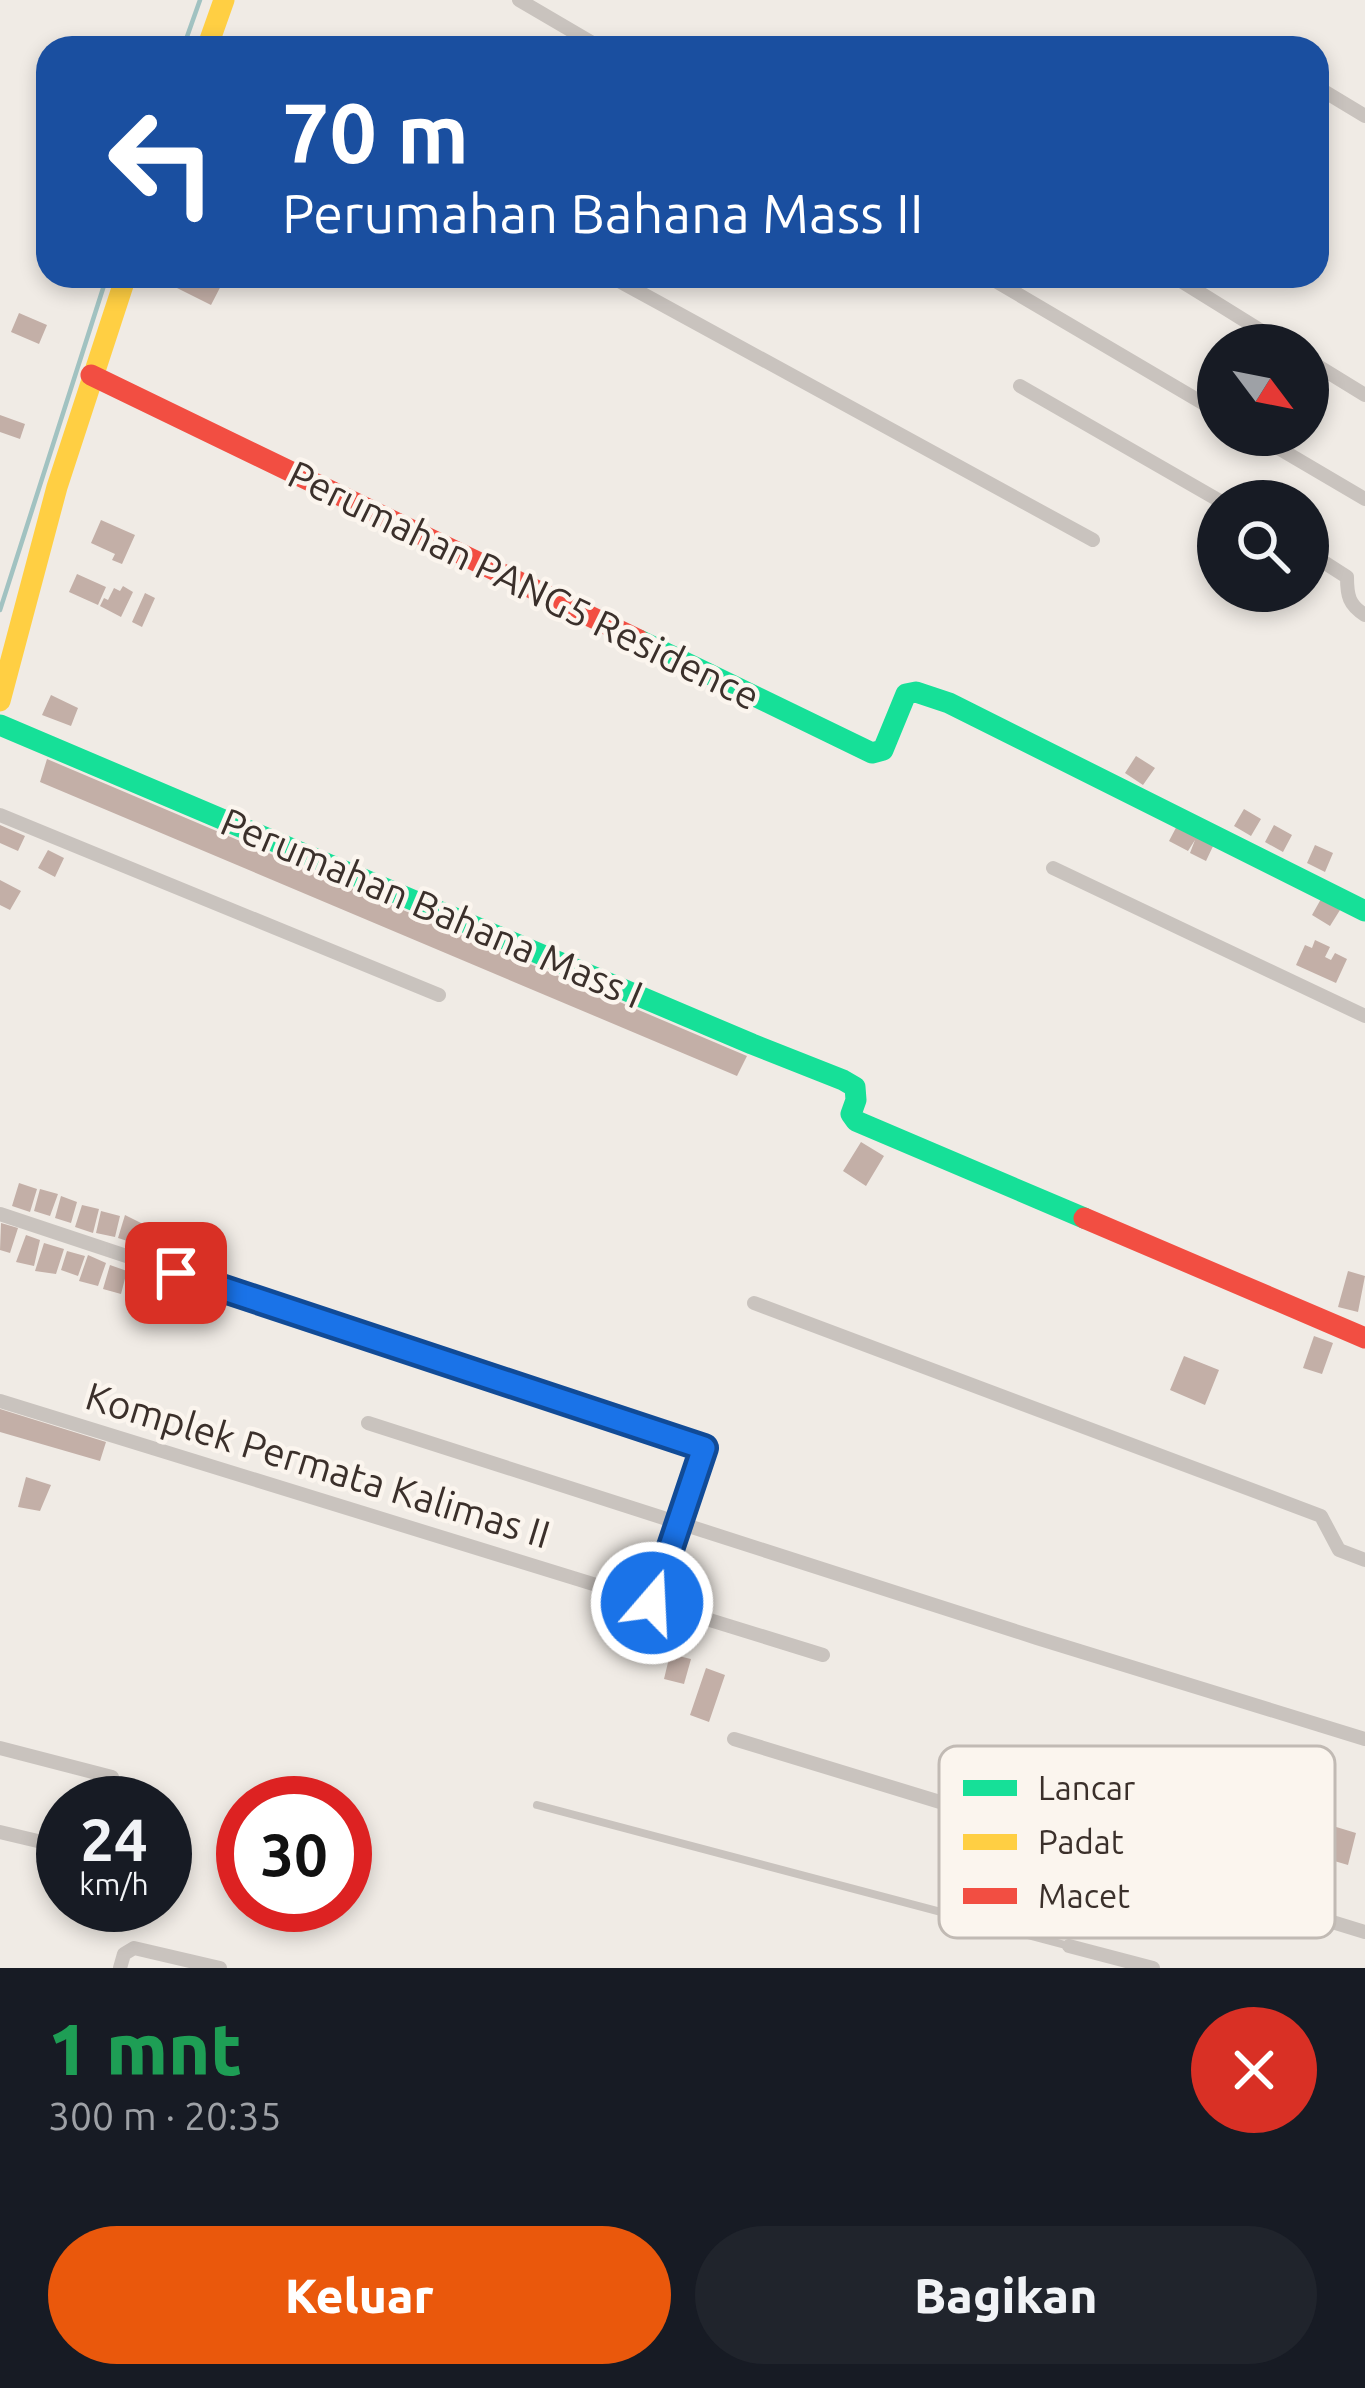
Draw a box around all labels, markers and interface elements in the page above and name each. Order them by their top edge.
icon: left [84,84,240,240]
text: 70 m [282,85,469,179]
text: Perumahan Bahana Mass II [282,183,924,243]
north arrow [1197,324,1329,456]
map controls [1197,324,1329,612]
street label: Perumahan PANG5 Residence [282,452,767,717]
button: search [1197,480,1329,612]
street label: Perumahan Bahana Mass I [215,799,649,1016]
pin [125,1222,227,1324]
icon: arrive [143,1240,209,1306]
street label: Komplek Permata Kalimas II [81,1373,555,1556]
position arrow [589,1540,715,1666]
legend [939,1746,1335,1938]
text: Lancar [1038,1769,1136,1806]
speed limit sign: 30 [216,1776,372,1932]
text: 24 [80,1805,148,1872]
text: Padat [1038,1823,1124,1860]
text: km/h [79,1867,149,1901]
text: Macet [1038,1877,1130,1914]
button: close [1191,2007,1317,2133]
text: 1 mnt [48,2008,242,2089]
text: 300 m · 20:35 [48,2094,282,2137]
button: Keluar [48,2226,671,2364]
button: Bagikan [695,2226,1317,2364]

